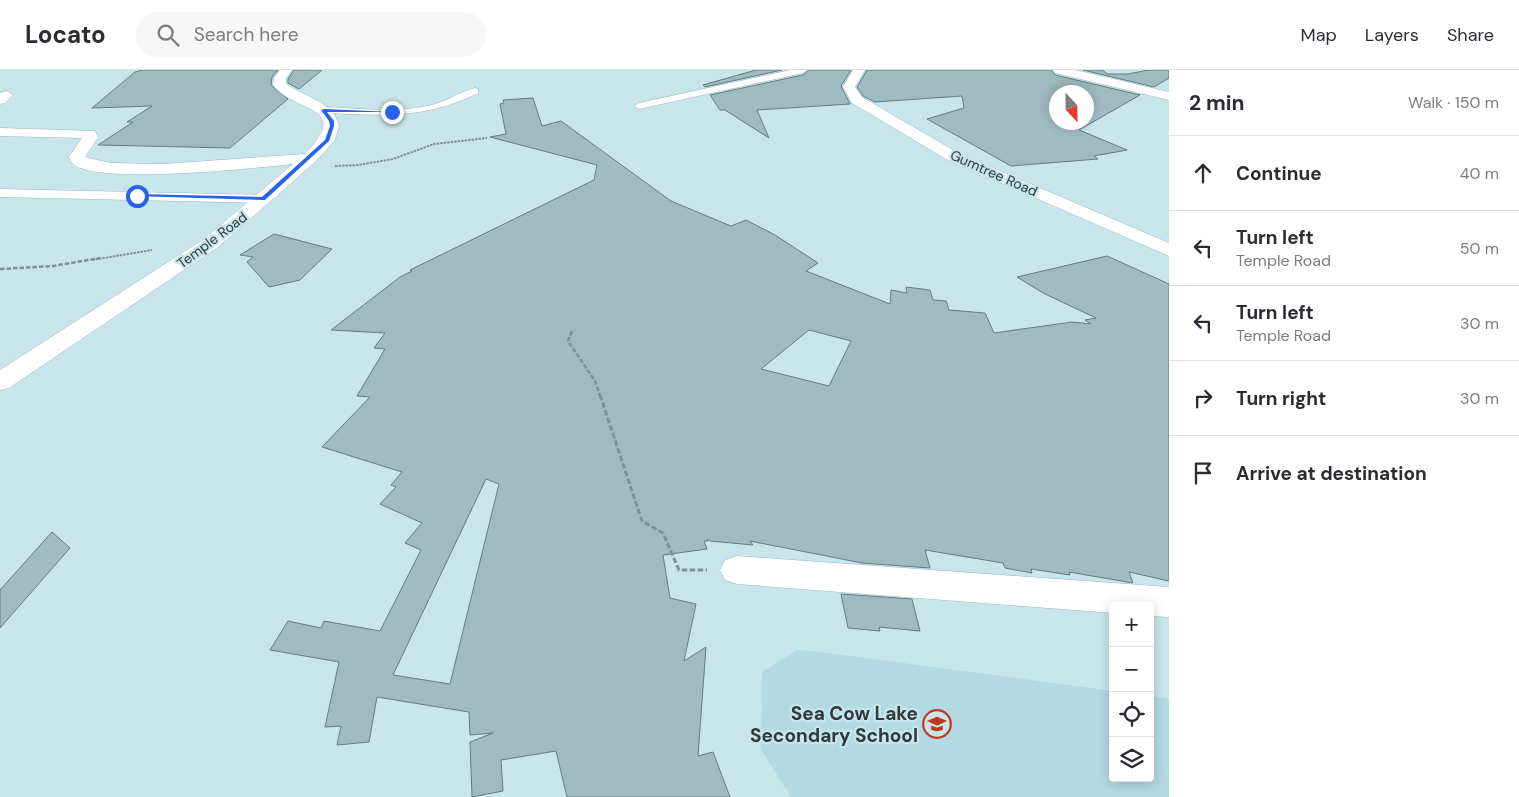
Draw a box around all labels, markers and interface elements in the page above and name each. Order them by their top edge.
search box [136,12,486,57]
text: Locato [25,19,106,50]
icon: search [154,21,182,49]
text: Search here [194,22,299,47]
text: Map [1301,23,1337,47]
text: Layers [1365,23,1419,47]
text: Share [1447,23,1494,47]
north arrow [1049,85,1094,130]
text: 2 min [1189,89,1245,117]
text: Walk · 150 m [1408,92,1499,113]
route end [381,101,404,124]
street label: Gumtree Road [948,146,1040,200]
icon: ahead [1189,159,1217,187]
text: Continue [1236,161,1322,186]
text: 40 m [1460,163,1499,184]
route start [126,185,149,208]
street label: Temple Road [173,208,251,272]
text: Turn left [1236,225,1314,250]
icon: left [1189,234,1217,262]
text: 50 m [1460,238,1499,259]
text: Temple Road [1236,250,1331,271]
text: Turn left [1236,300,1314,325]
icon: left [1189,309,1217,337]
text: 30 m [1460,313,1499,334]
text: Temple Road [1236,325,1331,346]
icon: right [1189,384,1217,412]
text: Turn right [1236,386,1326,411]
text: 30 m [1460,388,1499,409]
icon: arrive [1189,459,1217,487]
text: Arrive at destination [1236,461,1427,486]
map controls [1109,602,1154,782]
button: + [1109,602,1154,647]
button: − [1109,647,1154,692]
button: locate [1109,692,1154,737]
place label: Sea Cow Lake Secondary School [750,701,918,748]
school or university icon: Sea Cow Lake Secondary School [922,709,952,739]
button: layers [1109,737,1154,782]

